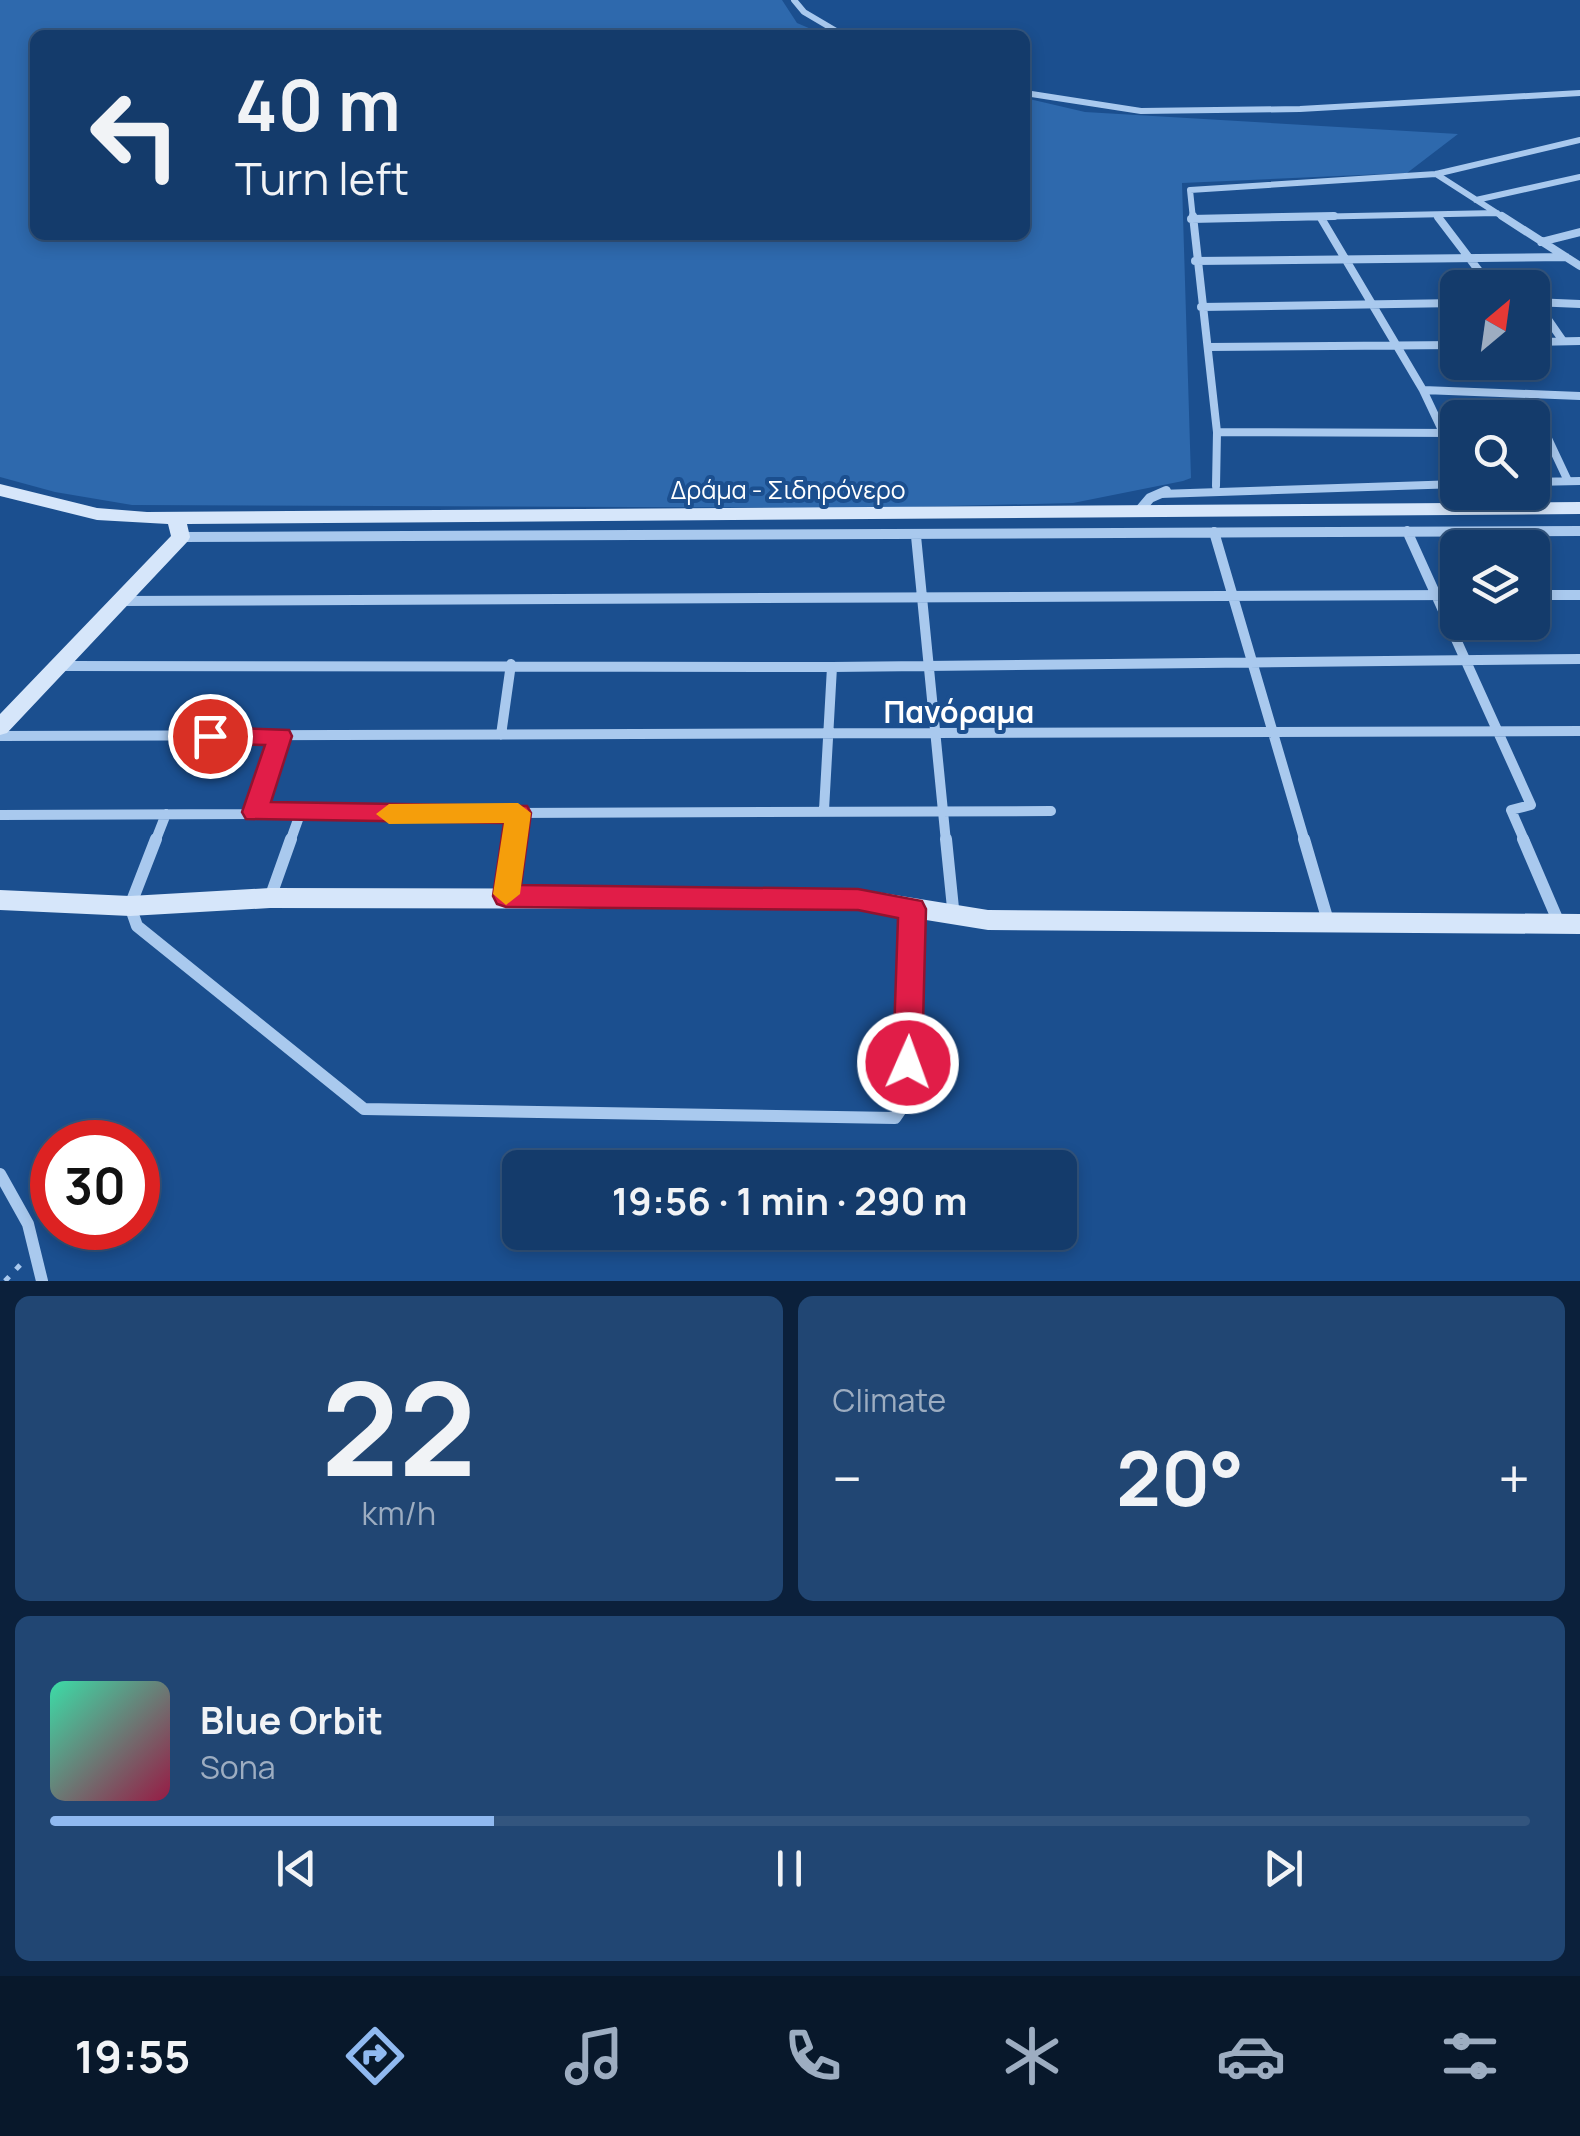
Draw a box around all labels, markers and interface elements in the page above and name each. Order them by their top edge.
text: 40 m [235,56,401,152]
icon: left [70,70,200,200]
text: Turn left [235,147,409,209]
north arrow [1440,270,1550,380]
map controls [1440,270,1550,640]
button: search [1440,400,1550,510]
street label: Δράμα - Σιδηρόνερο [670,472,906,507]
button: layers [1440,530,1550,640]
district label: Πανόραμα [884,691,1034,732]
pin [168,694,253,779]
icon: arrive [183,709,238,764]
position arrow [856,1011,960,1115]
speed limit sign: 30 [30,1120,160,1250]
text: 19:56 · 1 min · 290 m [612,1174,967,1226]
text: 22 [321,1337,476,1515]
text: Climate [833,1378,946,1422]
text: 20° [1116,1426,1244,1529]
text: − [833,1440,862,1516]
text: + [1498,1440,1530,1516]
text: km/h [362,1491,436,1535]
text: Blue Orbit [200,1693,383,1745]
text: Sona [200,1745,275,1789]
icon: previous [269,1841,324,1896]
icon: pause [762,1841,817,1896]
icon: next [1256,1841,1311,1896]
icon: directions [340,2021,410,2091]
icon: music [559,2021,629,2091]
icon: phone [778,2021,848,2091]
icon: climate [997,2021,1067,2091]
icon: car [1216,2021,1286,2091]
icon: filters [1435,2021,1505,2091]
text: 19:55 [75,2025,190,2087]

